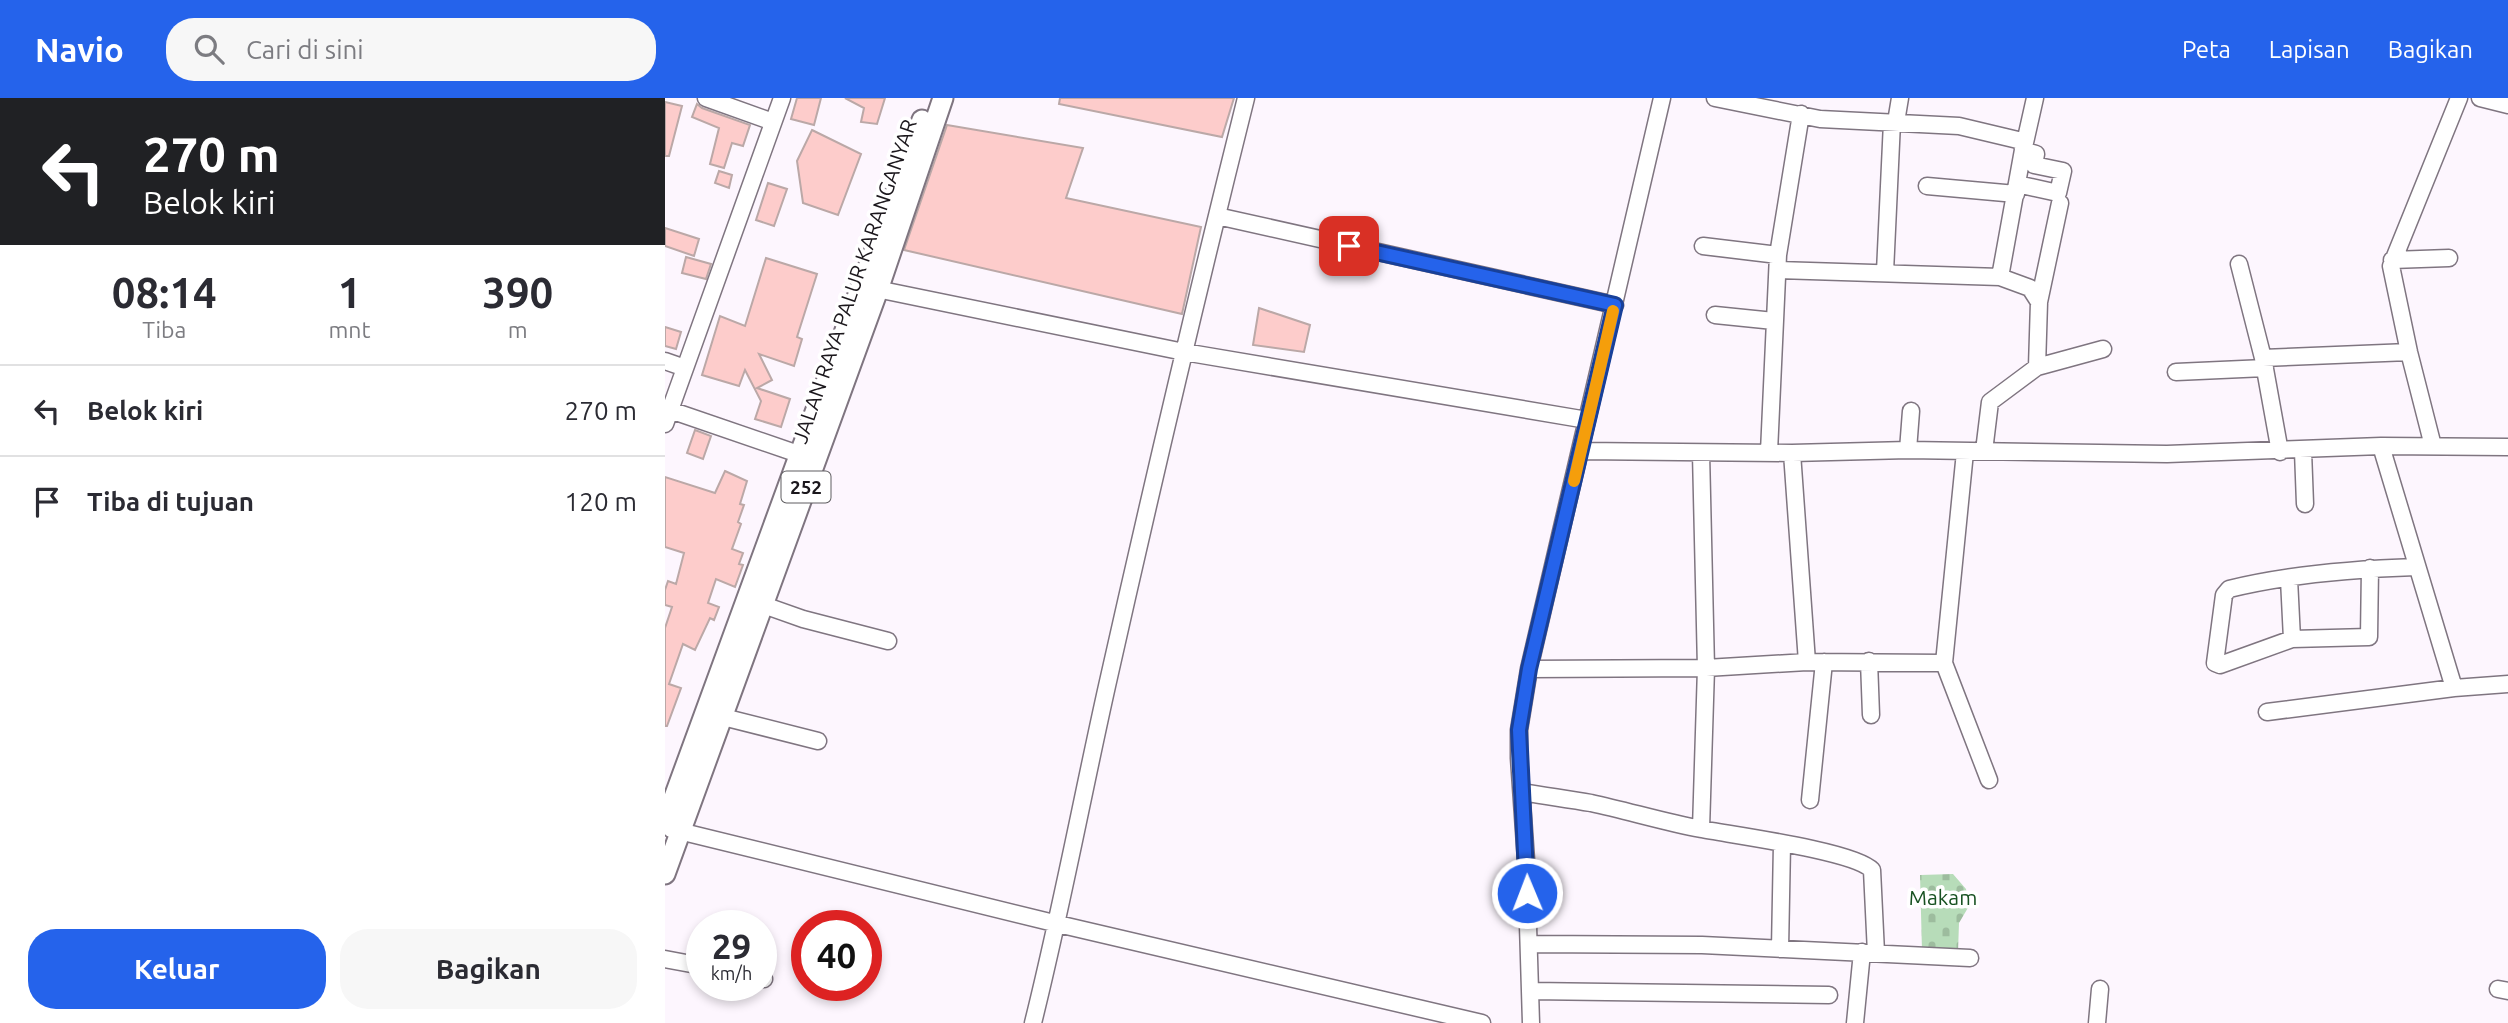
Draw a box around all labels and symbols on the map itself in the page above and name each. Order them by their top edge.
street label: JALAN RAYA PALUR KARANGANYAR [787,116,921,446]
pin [1319,216,1379,276]
road number: 252 [781,472,831,502]
position arrow [1490,856,1564,930]
park label: Makam [1909,885,1977,909]
speed limit sign: 40 [791,910,882,1001]

